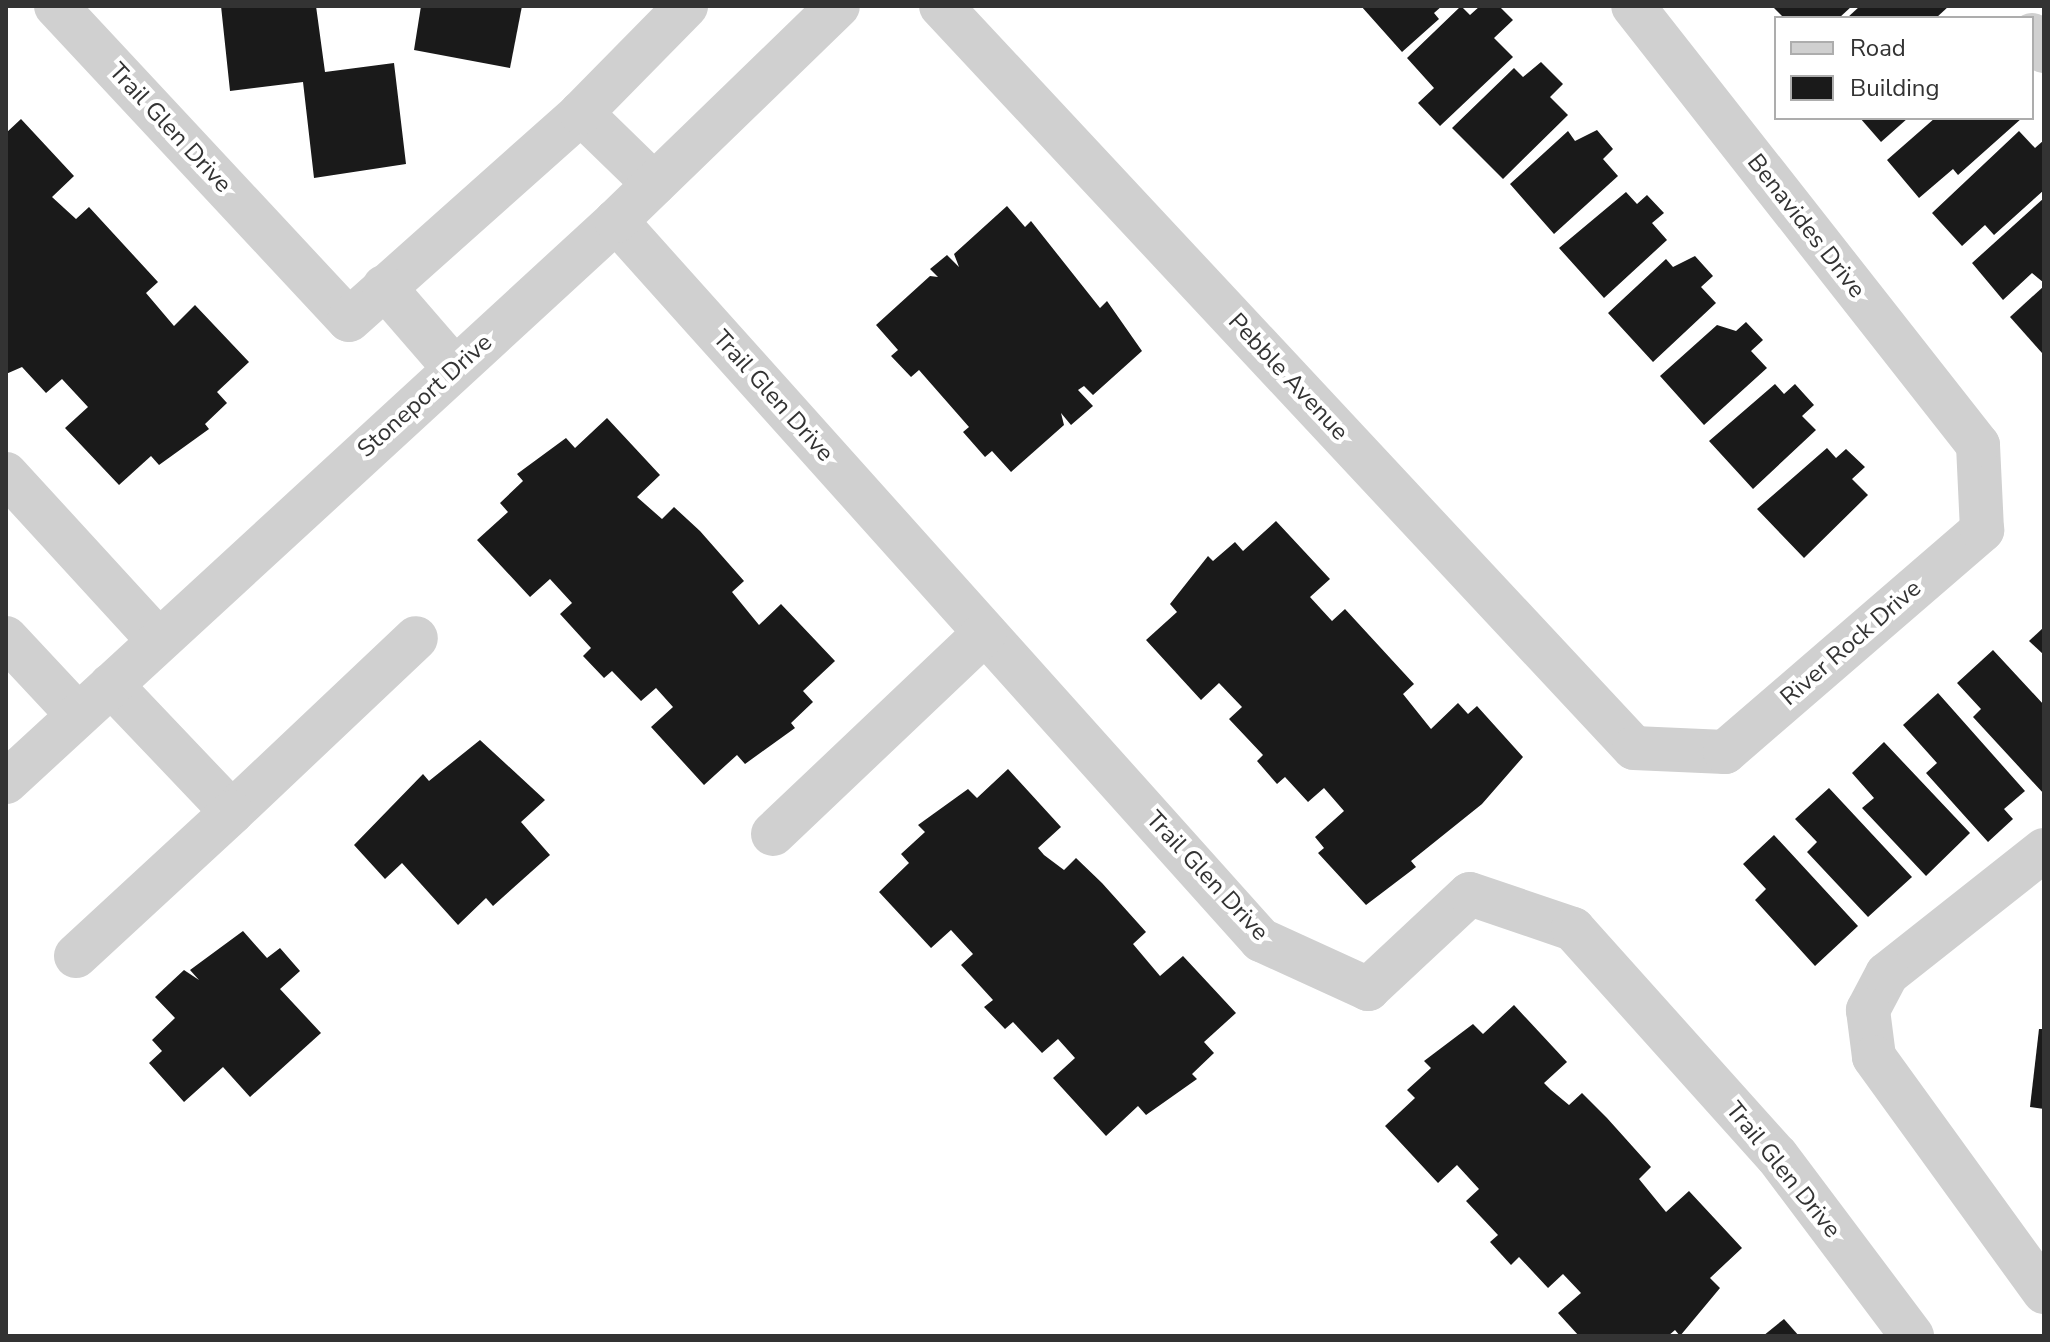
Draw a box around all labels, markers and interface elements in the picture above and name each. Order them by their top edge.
legend [1774,16,2034,120]
text: Road [1850,32,1906,64]
street label: Trail Glen Drive [103,57,237,199]
text: Building [1850,72,1940,104]
street label: Benavides Drive [1741,148,1871,304]
street label: Pebble Avenue [1222,308,1354,446]
street label: Trail Glen Drive [707,324,839,468]
street label: Stoneport Drive [352,328,498,464]
street label: River Rock Drive [1775,574,1927,712]
street label: Trail Glen Drive [1140,805,1274,947]
street label: Trail Glen Drive [1719,1096,1847,1244]

